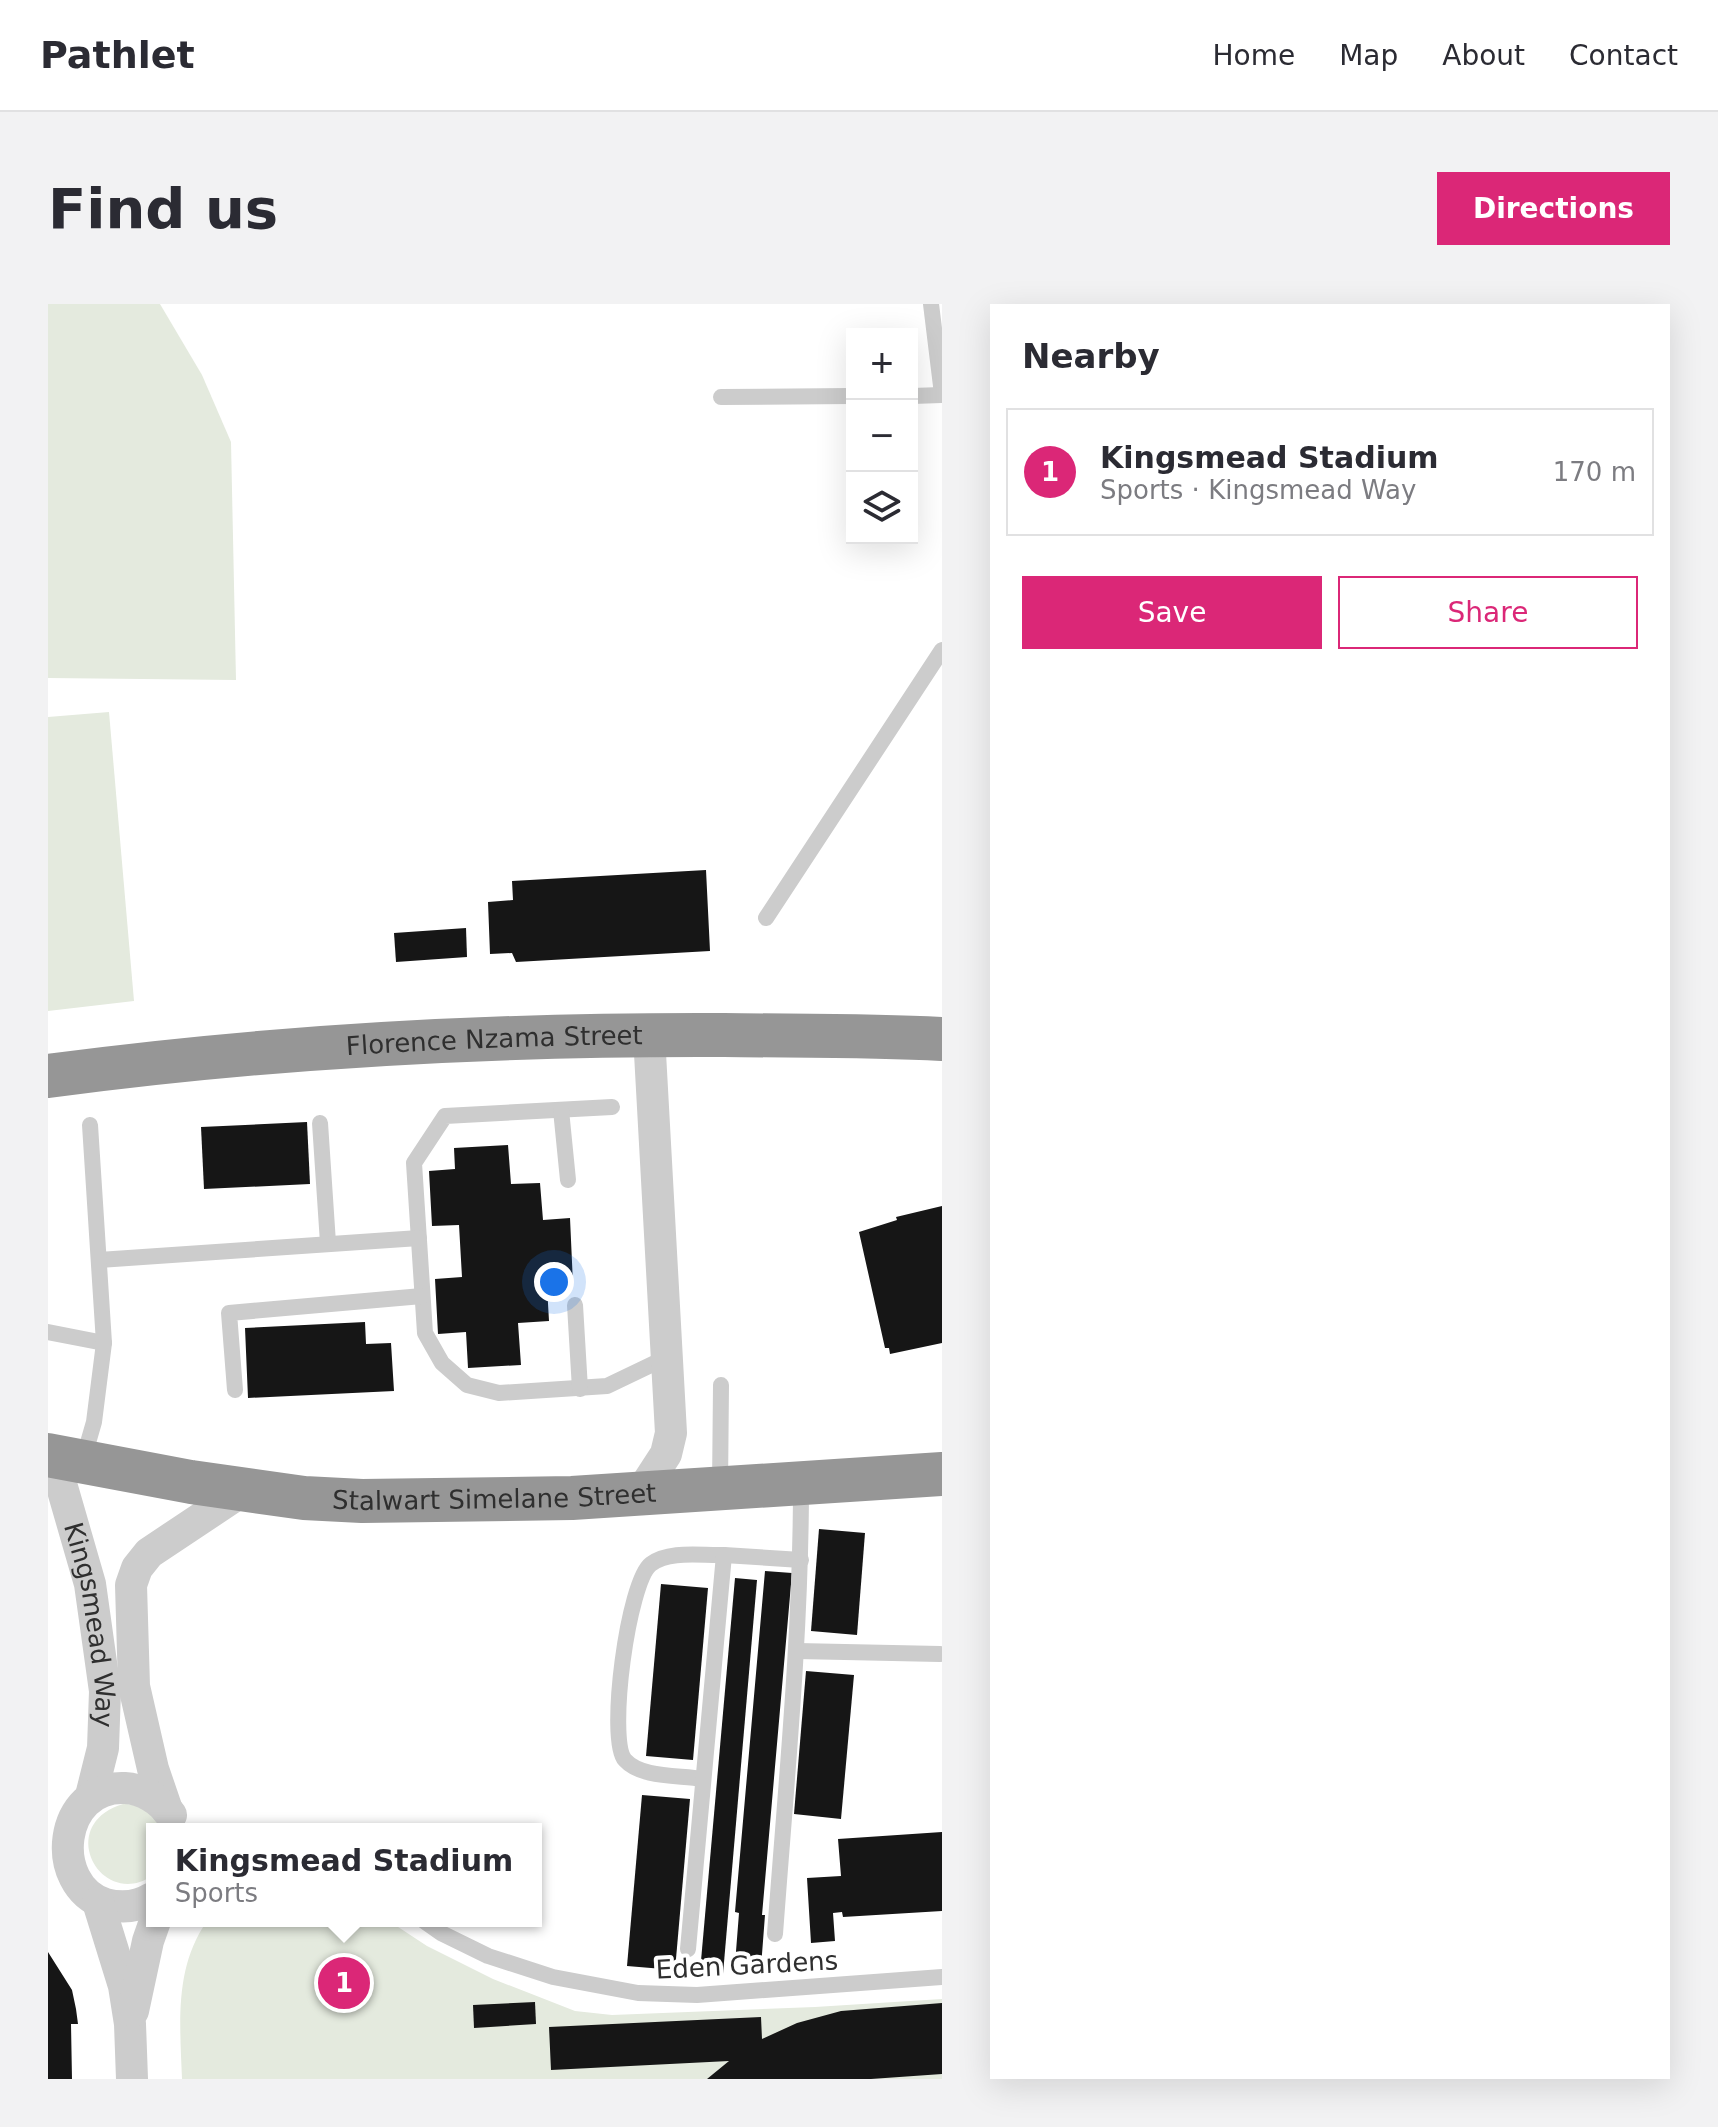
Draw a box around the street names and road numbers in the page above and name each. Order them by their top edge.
street label: Florence Nzama Street [345,1020,643,1061]
street label: Stalwart Simelane Street [331,1478,657,1516]
street label: Kingsmead Way [58,1519,121,1728]
street label: Eden Gardens [655,1945,839,1985]

